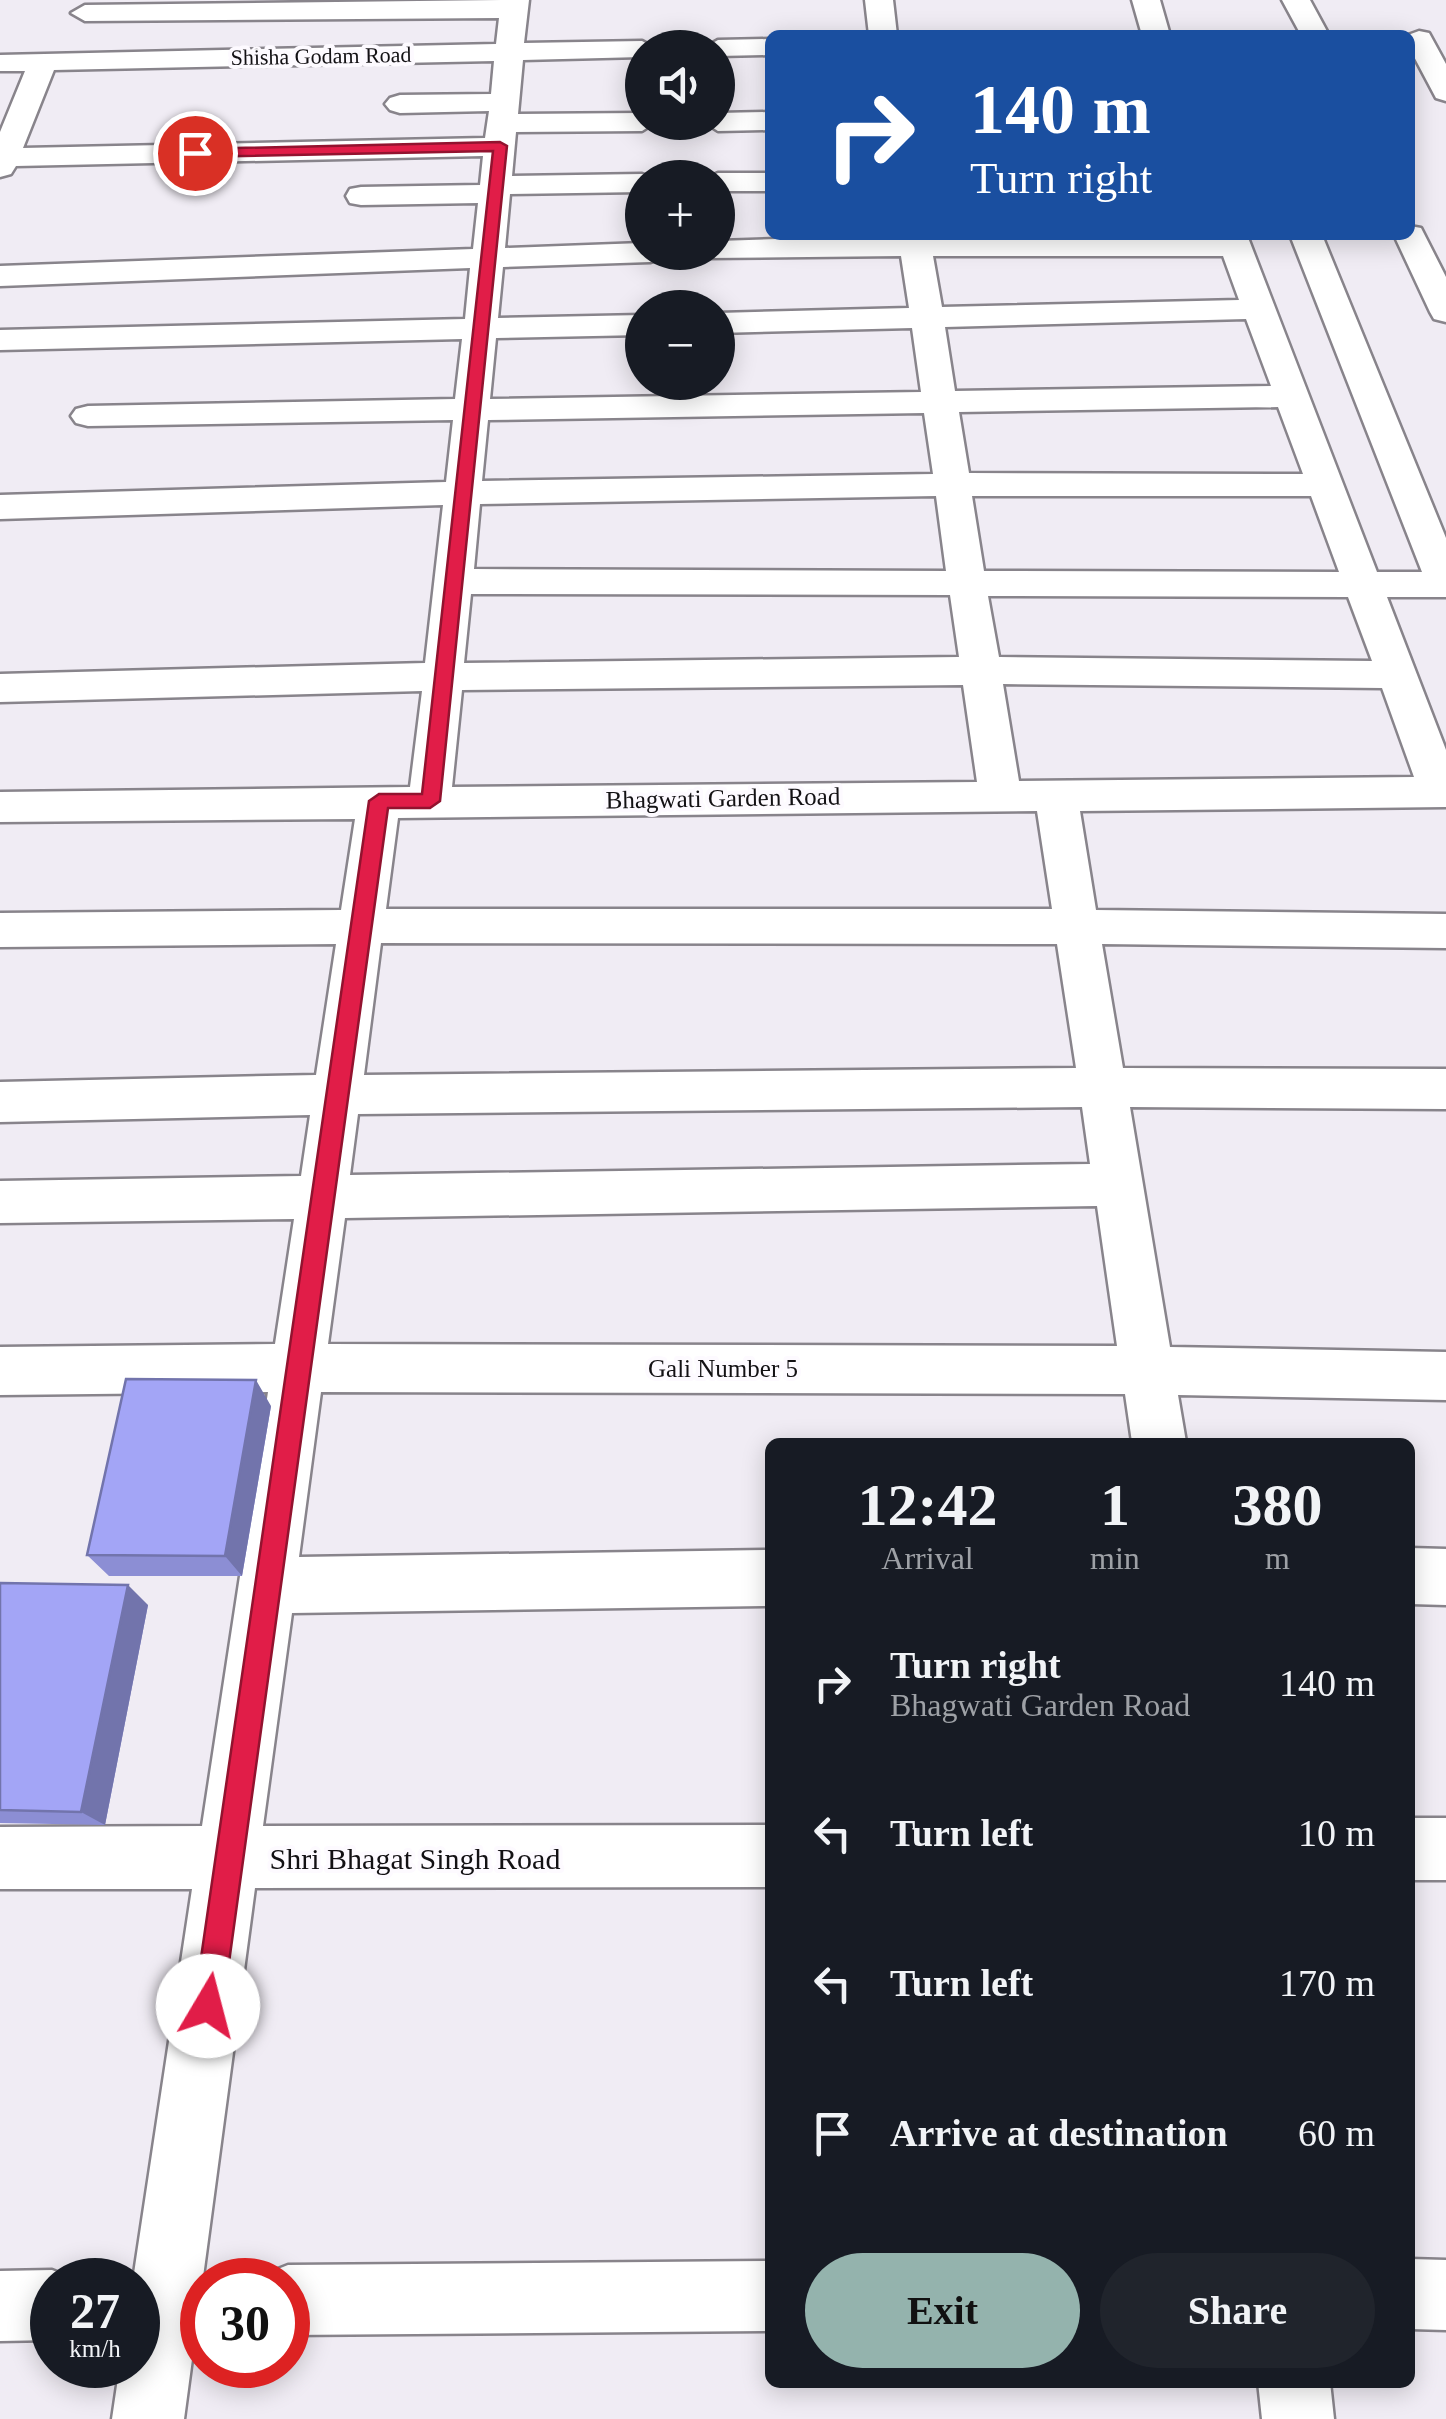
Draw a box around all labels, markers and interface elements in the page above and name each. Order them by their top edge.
map controls [625,30,735,400]
button: sound [625,30,735,140]
street label: Shisha Godam Road [230,42,412,70]
icon: right [805,70,935,200]
text: 140 m [970,71,1151,148]
pin [153,111,238,196]
icon: arrive [168,126,223,181]
text: Turn right [970,153,1152,203]
button: + [625,160,735,270]
button: − [625,290,735,400]
street label: Bhagwati Garden Road [605,782,841,814]
street label: Gali Number 5 [648,1355,798,1382]
text: 12:42 [858,1472,998,1538]
text: 1 [1100,1472,1130,1538]
text: 380 [1232,1472,1322,1538]
text: Arrival [881,1540,974,1576]
text: min [1090,1540,1140,1576]
text: m [1265,1540,1290,1576]
text: Turn right [890,1644,1061,1686]
icon: right [805,1656,860,1711]
text: 140 m [1279,1662,1375,1704]
text: Bhagwati Garden Road [890,1687,1190,1723]
icon: left [805,1806,860,1861]
text: Turn left [890,1812,1033,1854]
text: 10 m [1298,1812,1375,1854]
street label: Shri Bhagat Singh Road [270,1842,560,1875]
position arrow [156,1954,260,2058]
icon: left [805,1956,860,2011]
text: Turn left [890,1962,1033,2004]
text: 170 m [1279,1962,1375,2004]
icon: arrive [805,2106,860,2161]
text: Arrive at destination [890,2112,1228,2154]
text: 60 m [1298,2112,1375,2154]
button: Exit [805,2253,1080,2368]
button: Share [1100,2253,1375,2368]
speed limit sign: 30 [180,2258,310,2388]
text: 27 [70,2283,120,2339]
text: km/h [69,2335,121,2362]

